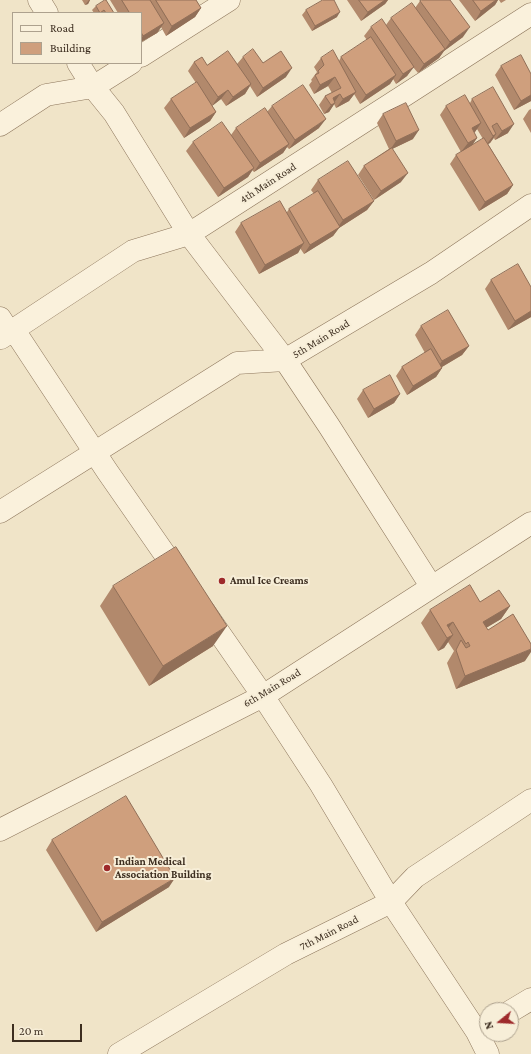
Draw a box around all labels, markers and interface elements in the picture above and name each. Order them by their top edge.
legend [12,12,142,64]
text: Road [50,21,74,35]
text: Building [50,41,91,55]
street label: 4th Main Road [237,160,299,206]
street label: 5th Main Road [290,317,352,361]
place label: Amul Ice Creams [230,574,308,588]
marker: Amul Ice Creams [217,576,227,586]
street label: 6th Main Road [241,666,303,710]
place label: Indian Medical Association Building [115,855,211,881]
marker: Indian Medical Association Building [102,863,112,873]
street label: 7th Main Road [297,913,361,953]
north arrow [479,1002,519,1042]
scale bar [14,1016,84,1042]
text: N [482,1020,495,1031]
text: 20 m [19,1024,43,1038]

